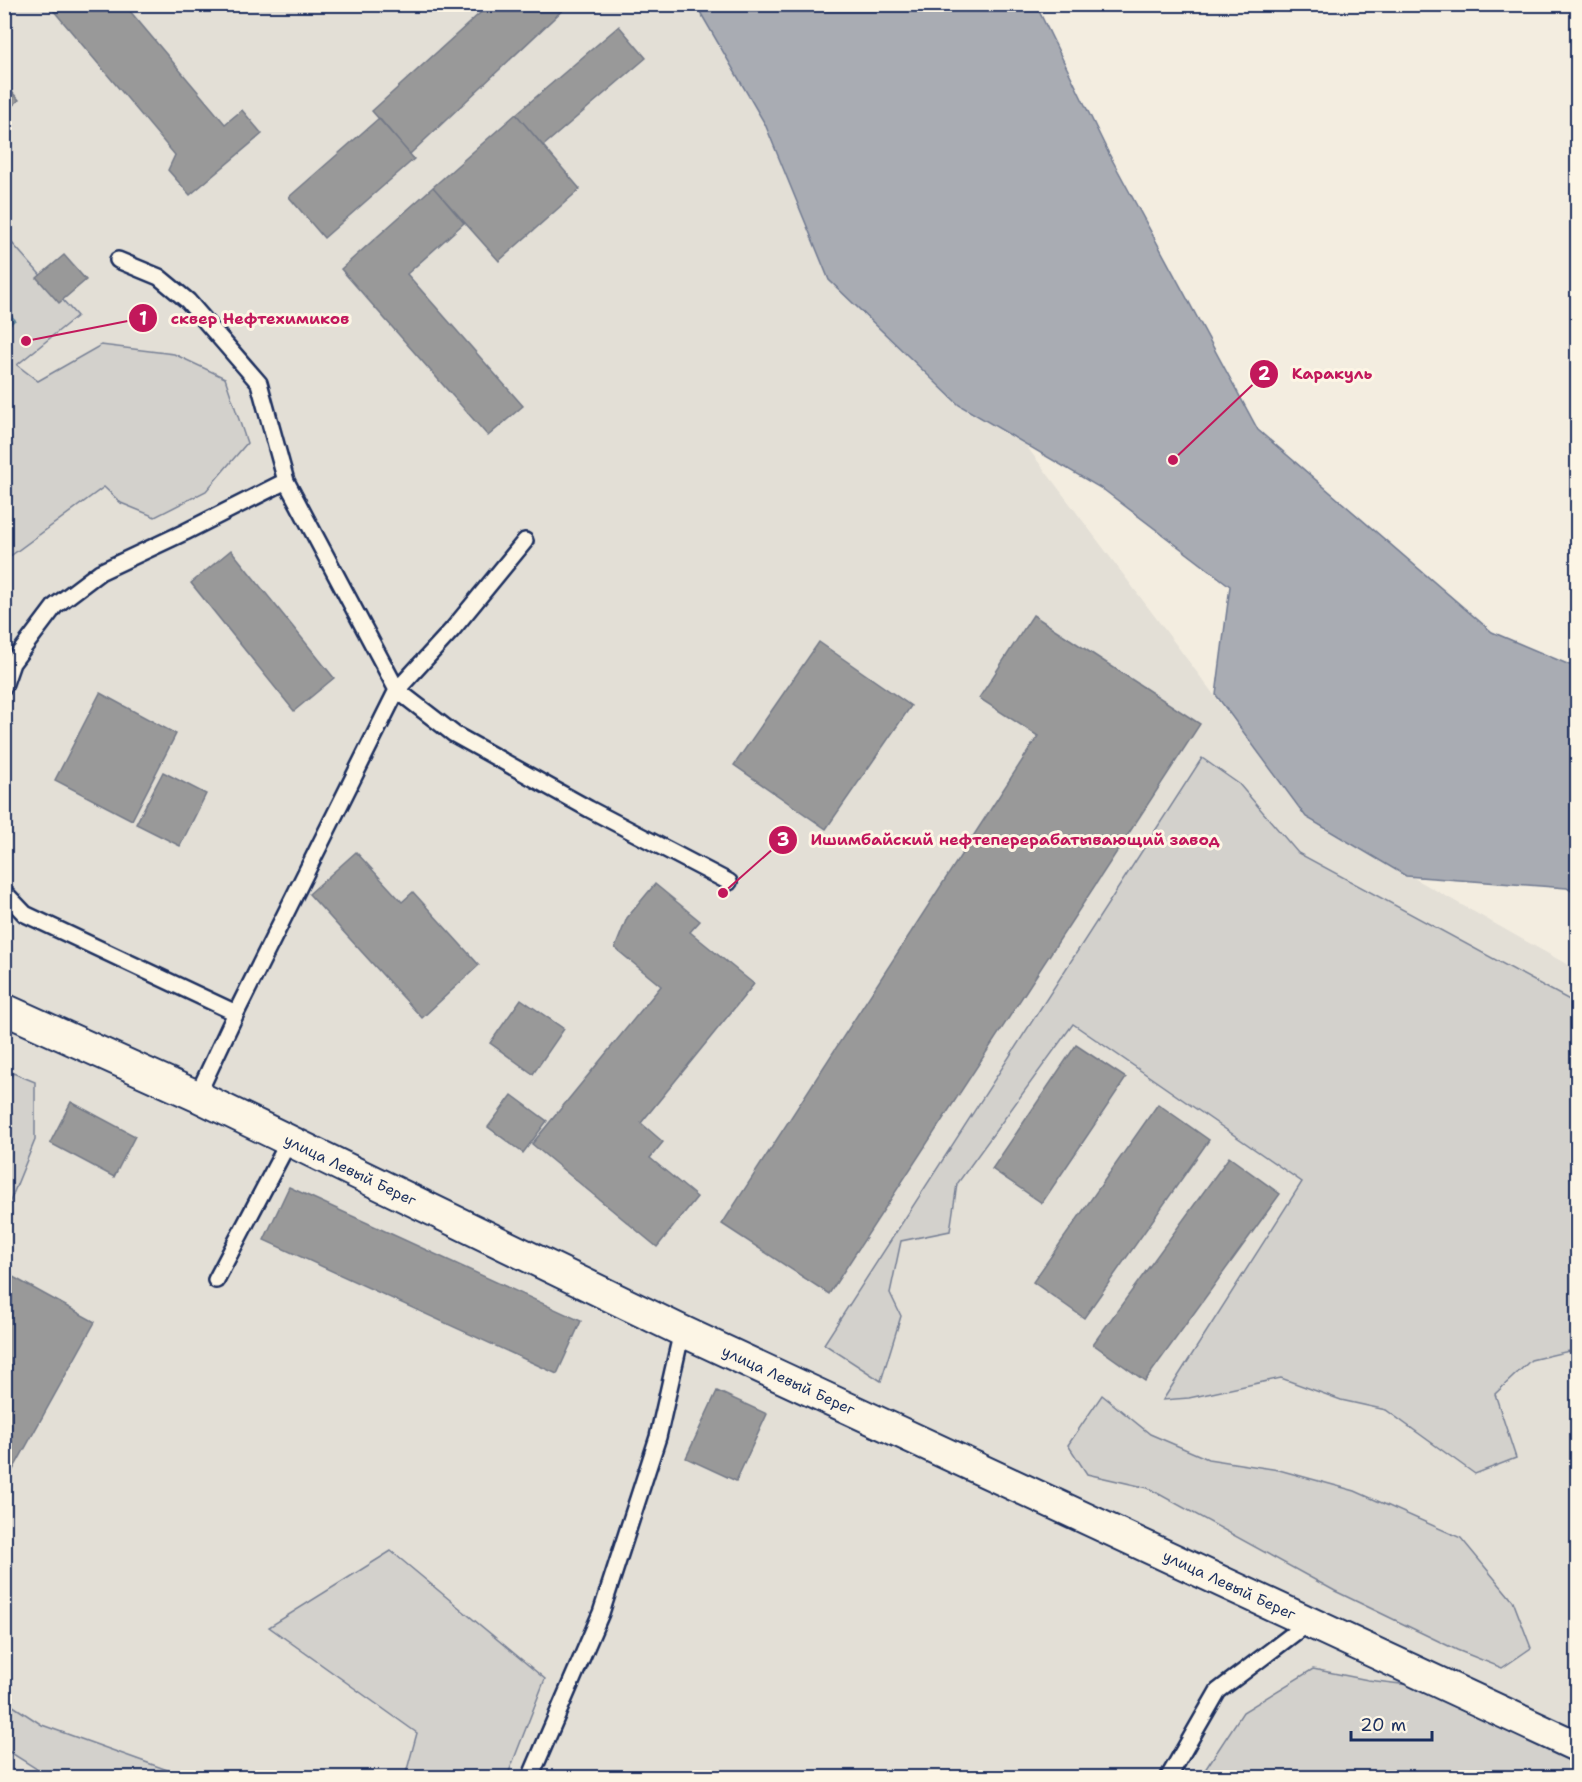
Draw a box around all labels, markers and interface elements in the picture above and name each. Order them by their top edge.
callout: сквер Нефтехимиков [128,301,361,335]
text: 1 [139,307,147,331]
text: сквер Нефтехимиков [171,308,349,329]
callout: Каракуль [1249,357,1384,391]
text: 2 [1258,362,1271,386]
text: Каракуль [1292,363,1373,384]
callout: Ишимбайский нефтеперерабатывающий завод [768,823,1231,857]
text: 3 [777,828,789,852]
text: Ишимбайский нефтеперерабатывающий завод [810,829,1220,850]
street label: улица Левый Берег [281,1130,420,1211]
street label: улица Левый Берег [719,1341,858,1420]
street label: улица Левый Берег [1160,1546,1299,1625]
scale bar [1351,1704,1432,1742]
text: 20 m [1360,1713,1406,1737]

